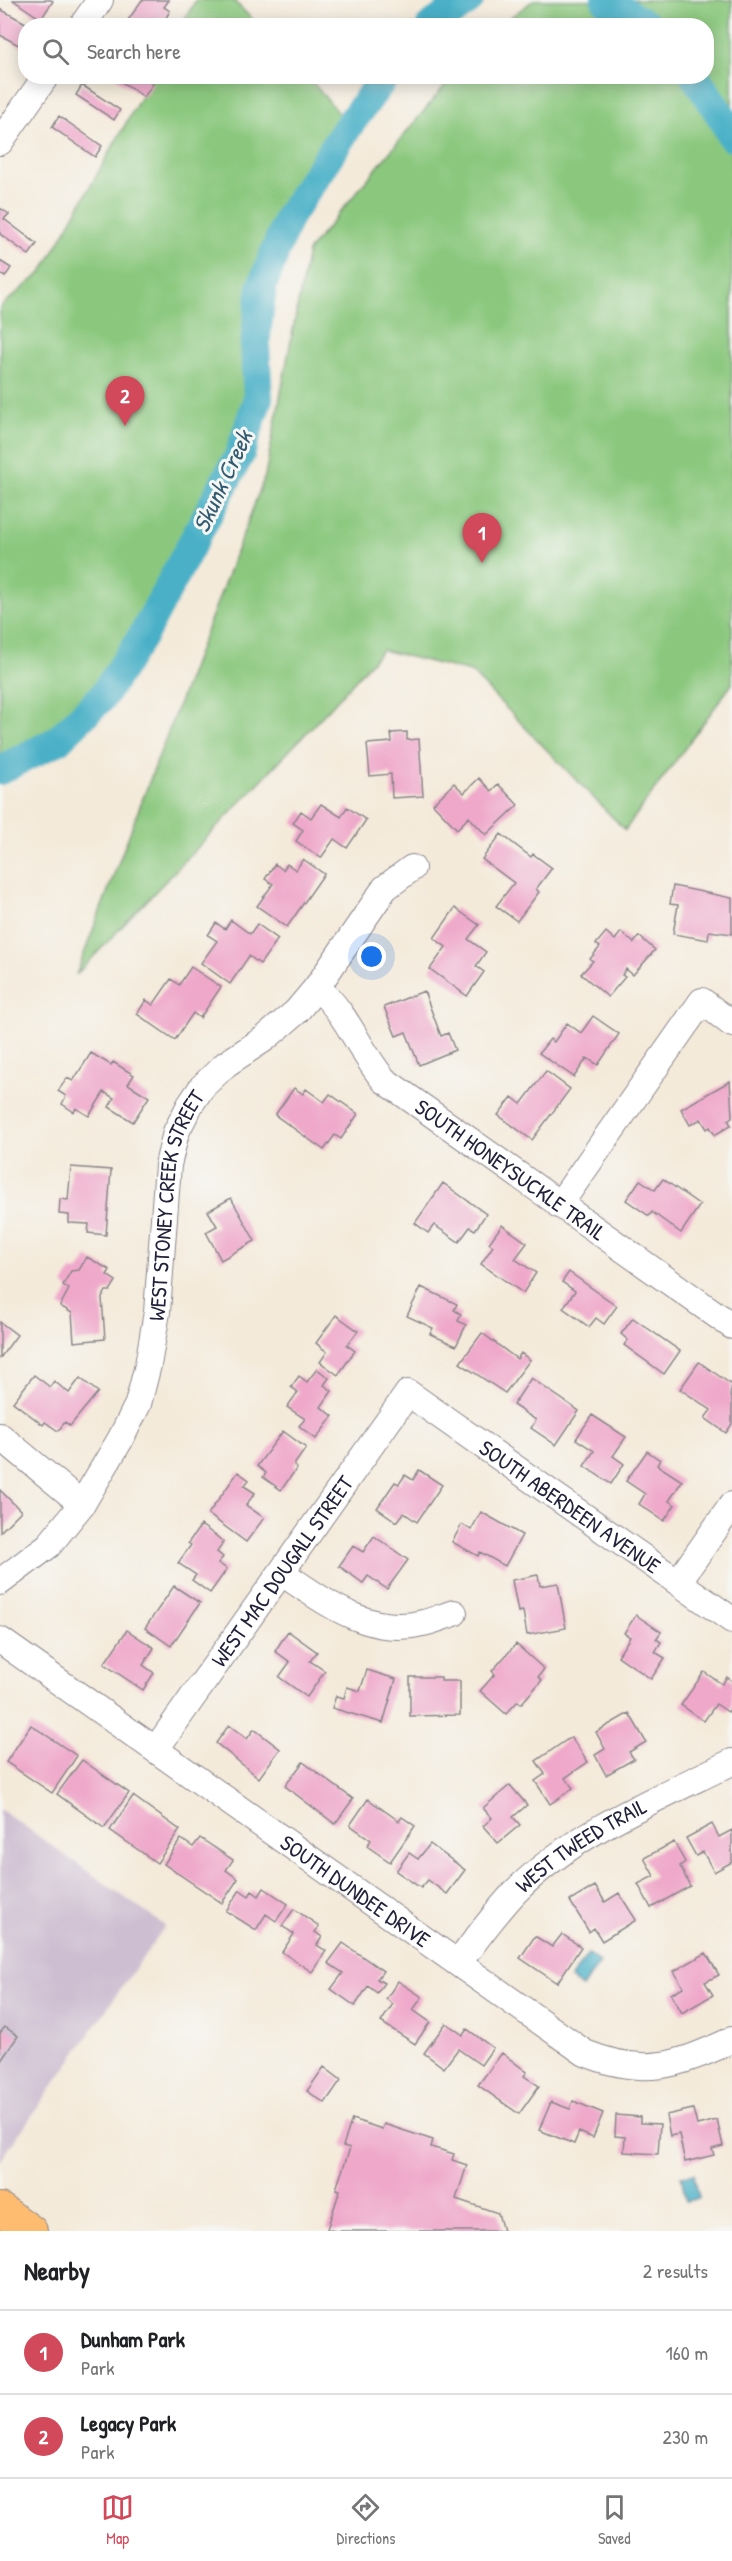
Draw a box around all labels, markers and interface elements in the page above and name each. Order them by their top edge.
search box [18,18,714,84]
icon: search [39,35,72,68]
text: Search here [87,36,181,66]
pin: 2 [106,376,144,426]
water label: Skunk Creek [185,423,260,537]
pin: 1 [462,514,502,563]
your location [357,942,386,971]
street label: WEST STONEY CREEK STREET [141,1083,211,1323]
street label: SOUTH HONEYSUCKLE TRAIL [409,1092,612,1247]
street label: SOUTH ABERDEEN AVENUE [473,1433,667,1581]
street label: WEST MAC DOUGALL STREET [204,1469,360,1673]
street label: WEST TWEED TRAIL [508,1791,651,1899]
street label: SOUTH DUNDEE DRIVE [274,1828,437,1954]
text: Nearby [24,2253,90,2288]
text: 2 results [643,2257,708,2284]
text: Dunham Park [81,2324,185,2354]
text: 1 [40,2339,47,2366]
text: 160 m [666,2339,708,2366]
text: Park [81,2354,114,2381]
text: Legacy Park [81,2408,176,2438]
text: 2 [39,2423,48,2450]
text: 230 m [663,2423,708,2450]
text: Park [81,2438,114,2465]
tab: Map [101,2491,134,2549]
tab: Directions [337,2491,395,2549]
tab: Saved [598,2491,631,2549]

